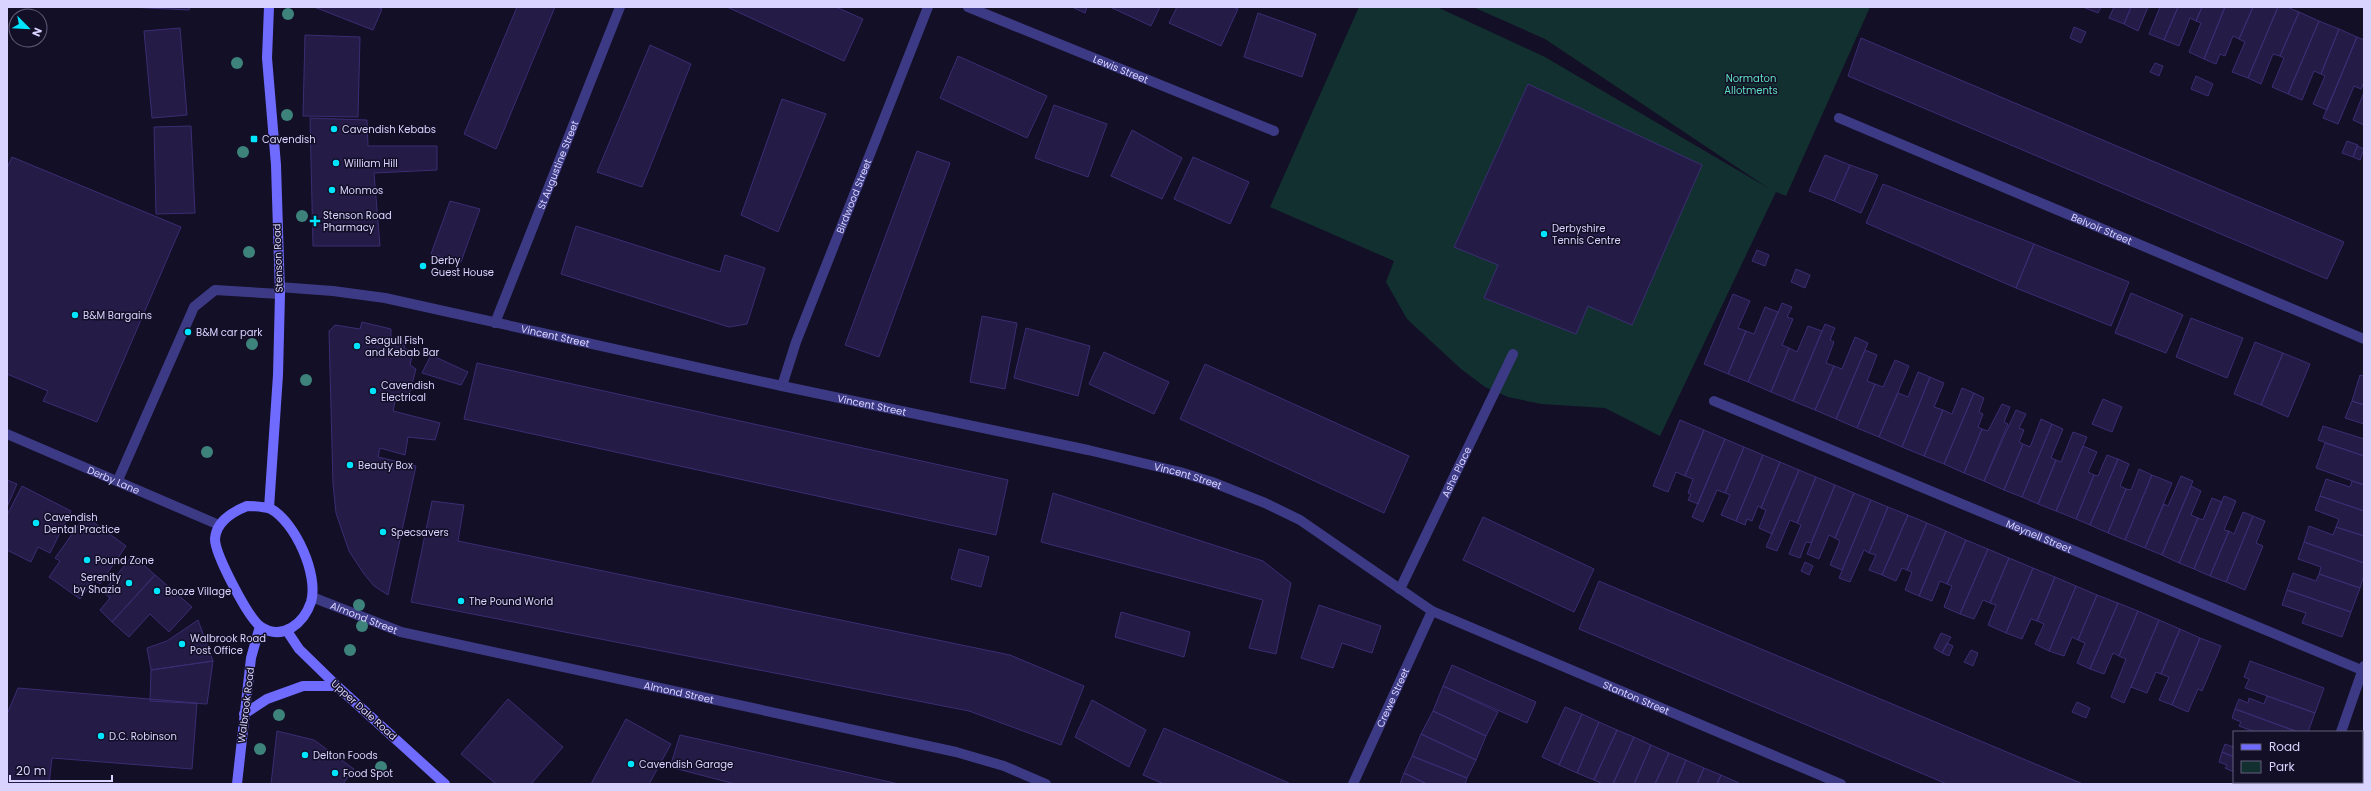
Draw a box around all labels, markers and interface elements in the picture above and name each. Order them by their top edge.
north arrow [8,8,48,48]
text: N [28,25,46,39]
street label: Lewis Street [1091,51,1151,87]
park label: Normaton Allotments [1724,71,1778,98]
street label: St Augustine Street [533,118,582,212]
place label: Cavendish Kebabs [342,122,436,137]
marker: Cavendish Kebabs [329,124,339,134]
place label: Cavendish [262,132,316,147]
marker: Cavendish [249,134,259,144]
place label: William Hill [344,156,398,171]
street label: Birdwood Street [832,156,875,236]
marker: William Hill [331,158,341,168]
place label: Monmos [340,183,383,198]
marker: Monmos [327,185,337,195]
place label: Stenson Road Pharmacy [323,208,392,235]
street label: Belvoir Street [2069,209,2135,248]
marker: Stenson Road Pharmacy [310,216,320,226]
place label: Derbyshire Tennis Centre [1552,221,1621,248]
street label: Stenson Road [269,223,287,293]
marker: Derbyshire Tennis Centre [1539,229,1549,239]
place label: Derby Guest House [431,253,494,280]
marker: Derby Guest House [418,261,428,271]
place label: B&M Bargains [83,308,152,323]
marker: B&M Bargains [70,310,80,320]
street label: Vincent Street [519,321,591,351]
place label: B&M car park [196,325,263,340]
marker: B&M car park [183,327,193,337]
place label: Seagull Fish and Kebab Bar [365,333,440,360]
marker: Seagull Fish and Kebab Bar [352,341,362,351]
place label: Cavendish Electrical [381,378,435,405]
marker: Cavendish Electrical [368,386,378,396]
street label: Vincent Street [836,390,908,419]
street label: Ashe Place [1438,444,1475,500]
place label: Beauty Box [358,458,413,473]
street label: Vincent Street [1153,459,1224,493]
marker: Beauty Box [345,460,355,470]
street label: Derby Lane [85,462,142,498]
place label: Cavendish Dental Practice [44,510,120,537]
street label: Meynell Street [2004,516,2075,557]
marker: Cavendish Dental Practice [31,518,41,528]
place label: Specsavers [391,525,449,540]
marker: Specsavers [378,527,388,537]
place label: Pound Zone [95,553,154,568]
marker: Pound Zone [82,555,92,565]
place label: Serenity by Shazia [73,570,121,597]
marker: Serenity by Shazia [124,578,134,588]
place label: Booze Village [165,584,231,599]
marker: Booze Village [152,586,162,596]
place label: The Pound World [469,594,553,609]
marker: The Pound World [456,596,466,606]
street label: Almond Street [328,598,400,638]
place label: Walbrook Road Post Office [190,631,266,658]
marker: Walbrook Road Post Office [177,639,187,649]
street label: Crewe Street [1372,665,1413,730]
street label: Walbrook Road [234,666,258,744]
street label: Upper Dale Road [328,676,400,744]
street label: Almond Street [643,677,716,707]
street label: Stanton Street [1601,677,1672,718]
place label: D.C. Robinson [109,729,177,744]
marker: D.C. Robinson [96,731,106,741]
legend [2233,731,2363,783]
text: Road [2269,738,2300,755]
place label: Delton Foods [313,748,378,763]
marker: Delton Foods [300,750,310,760]
scale bar [10,757,112,783]
place label: Cavendish Garage [639,757,733,772]
text: Park [2269,758,2296,775]
marker: Cavendish Garage [626,759,636,769]
text: 20 m [16,762,46,779]
place label: Food Spot [343,766,393,781]
marker: Food Spot [330,768,340,778]

